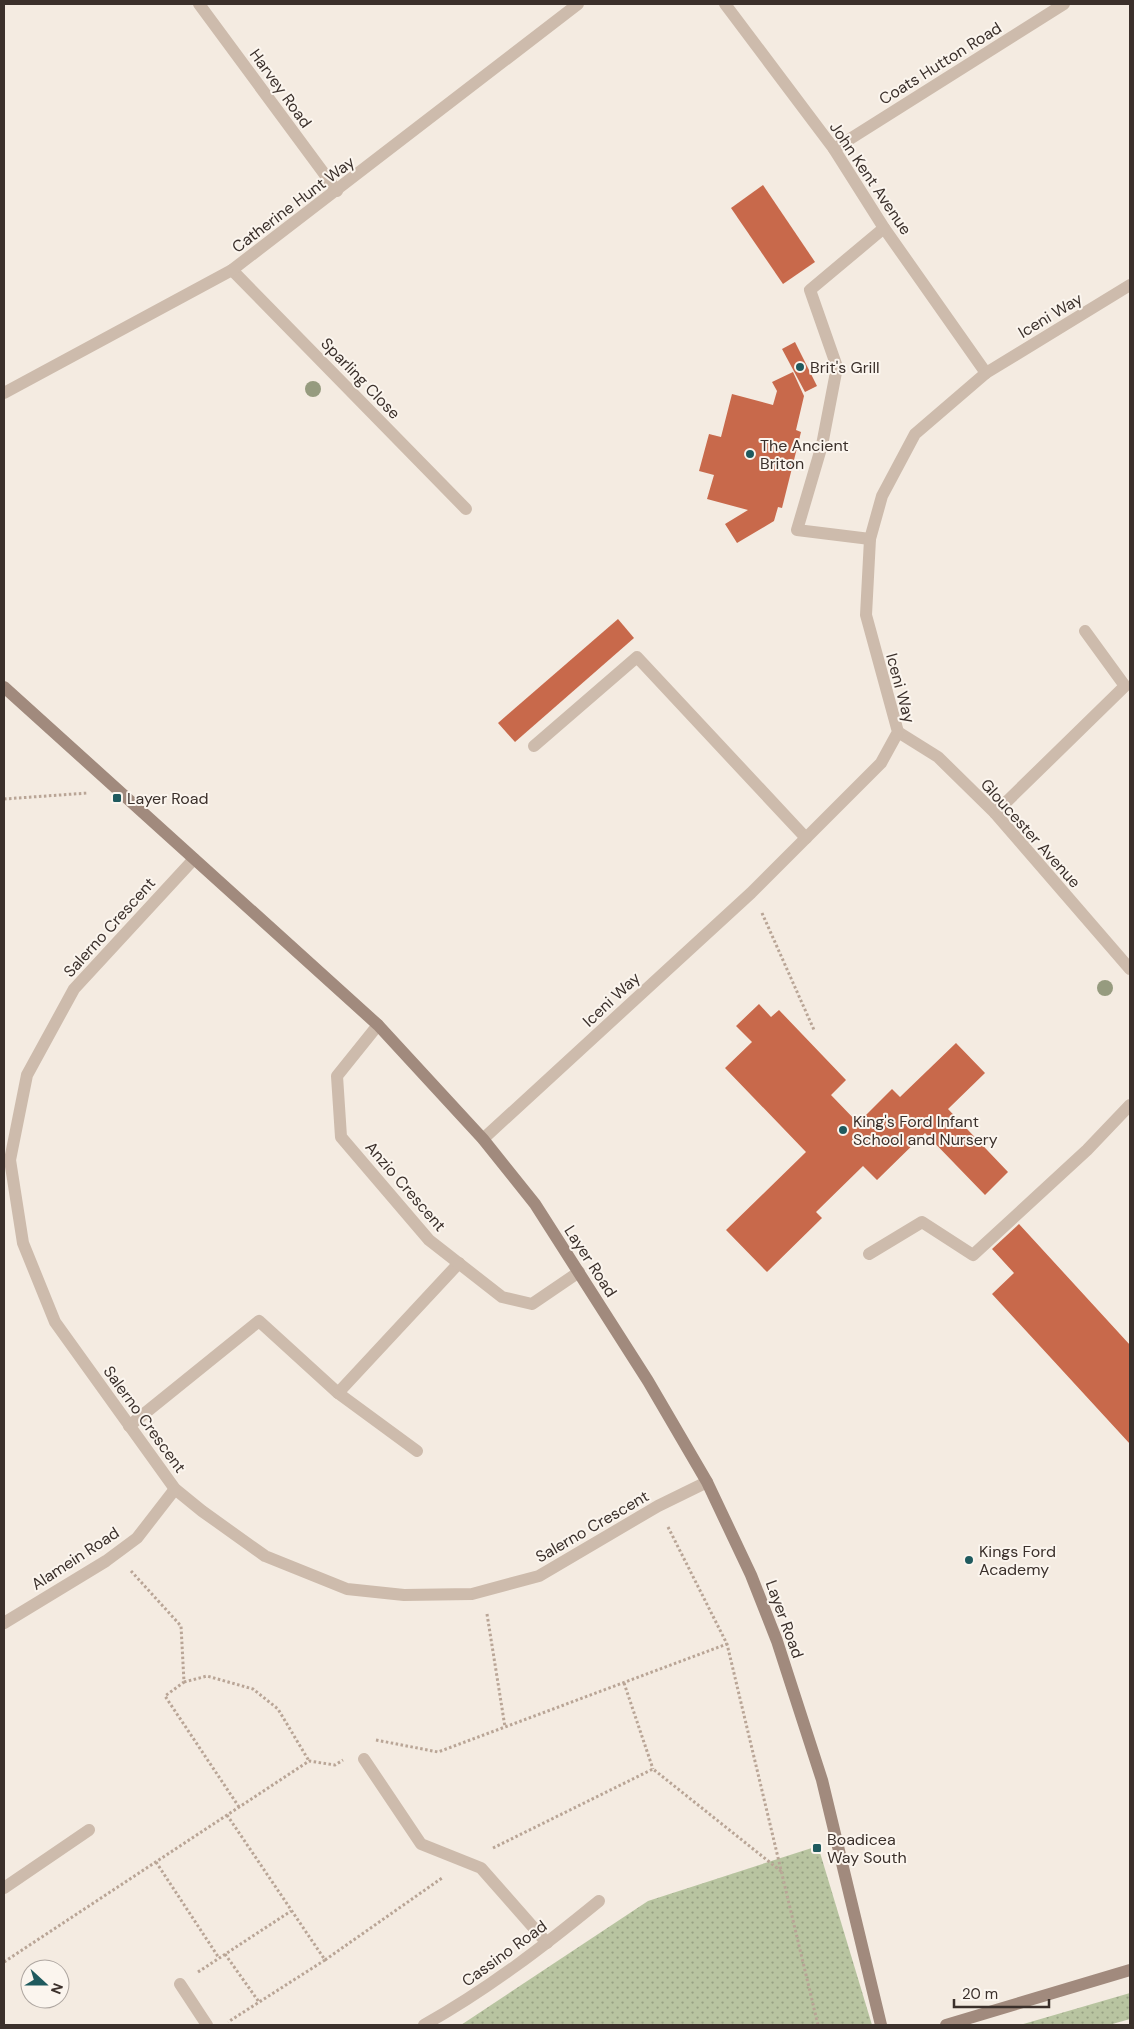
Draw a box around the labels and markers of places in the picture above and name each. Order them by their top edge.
place label: Brit's Grill [810,357,880,378]
marker: Brit's Grill [794,361,806,373]
place label: The Ancient Briton [760,435,849,474]
marker: The Ancient Briton [744,448,756,460]
place label: Layer Road [127,788,209,809]
marker: Layer Road [111,792,123,804]
place label: King's Ford Infant School and Nursery [853,1111,998,1150]
marker: King's Ford Infant School and Nursery [837,1124,849,1136]
place label: Kings Ford Academy [979,1541,1056,1580]
marker: Kings Ford Academy [963,1554,975,1566]
place label: Boadicea Way South [827,1829,907,1868]
marker: Boadicea Way South [811,1842,823,1854]

